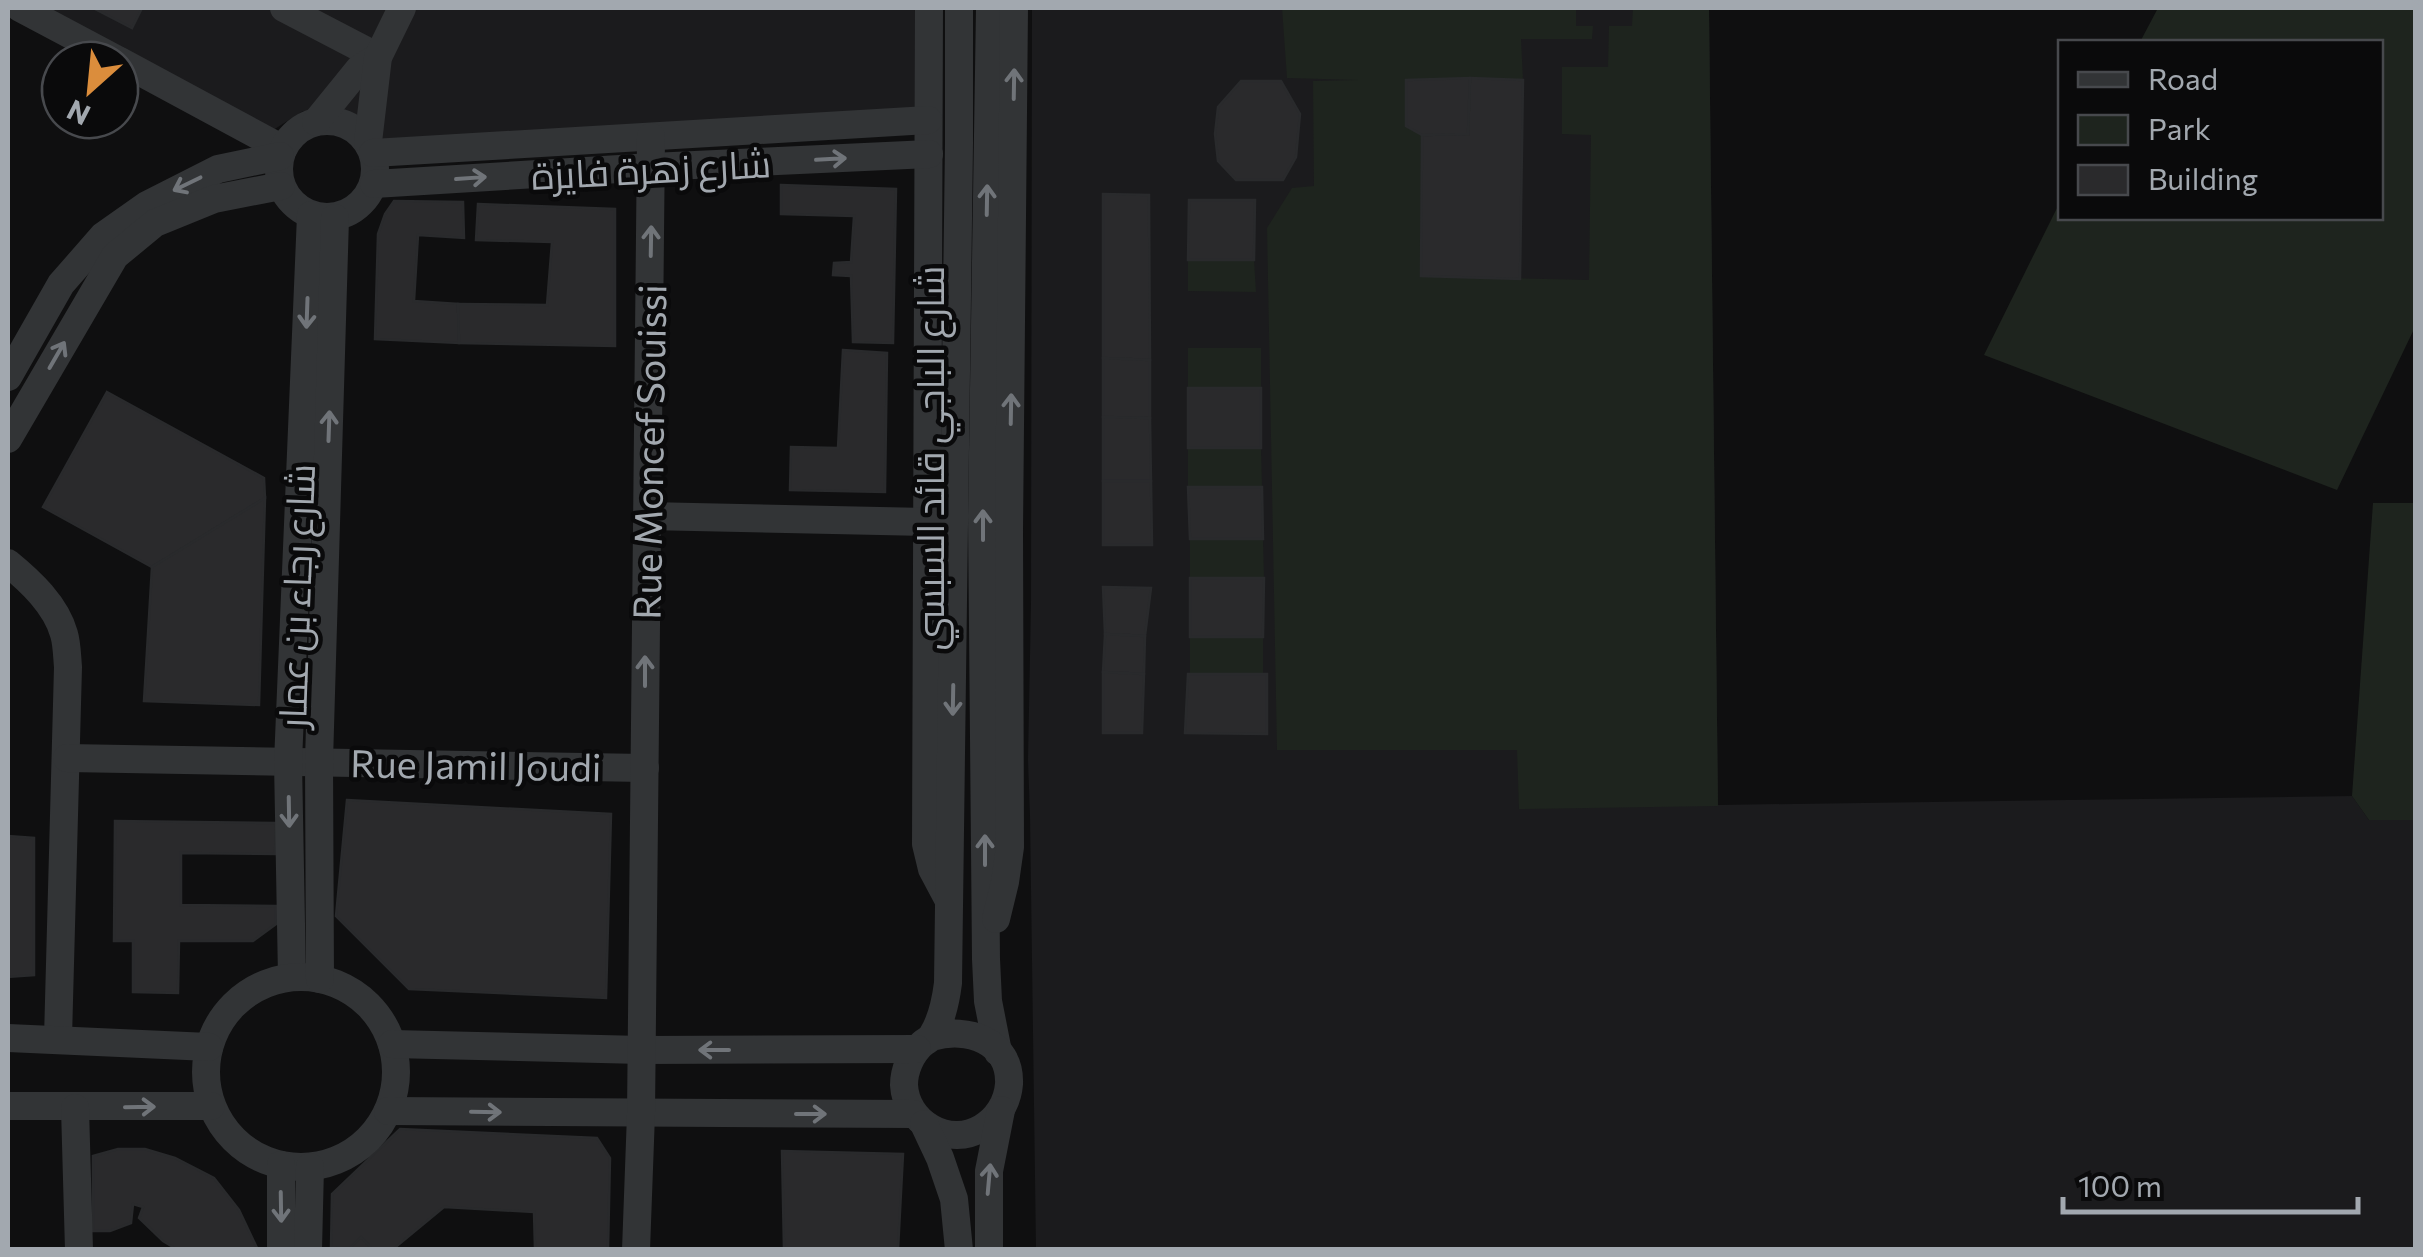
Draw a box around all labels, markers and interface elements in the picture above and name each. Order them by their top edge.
north arrow [40,40,140,140]
legend [2058,40,2383,220]
text: Road [2148,59,2218,96]
one-way arrow [1004,69,1024,102]
text: N [61,93,95,133]
text: Park [2148,109,2211,146]
street label: شارع زهرة فايزة [530,138,772,202]
one-way arrow [814,149,846,168]
text: Building [2148,159,2258,196]
one-way arrow [455,168,487,187]
one-way arrow [173,175,203,194]
one-way arrow [978,185,997,217]
one-way arrow [642,225,660,258]
street label: شارع الباجي قائد السبسي [905,265,961,651]
street label: Rue Moncef Souissi [622,284,674,620]
one-way arrow [297,296,316,328]
one-way arrow [47,341,67,370]
one-way arrow [1001,394,1020,426]
one-way arrow [319,411,338,443]
street label: شارع رجاء بن عمار [267,463,327,731]
one-way arrow [974,510,992,542]
one-way arrow [636,655,654,688]
one-way arrow [944,682,962,715]
street label: Rue Jamil Joudi [350,738,602,790]
one-way arrow [280,796,299,828]
one-way arrow [976,835,994,868]
one-way arrow [699,1040,732,1060]
one-way arrow [122,1098,155,1116]
one-way arrow [469,1103,501,1122]
one-way arrow [794,1104,826,1124]
scale bar [2063,1152,2358,1214]
one-way arrow [980,1164,999,1196]
text: 100 m [2078,1166,2162,1203]
one-way arrow [272,1190,290,1223]

